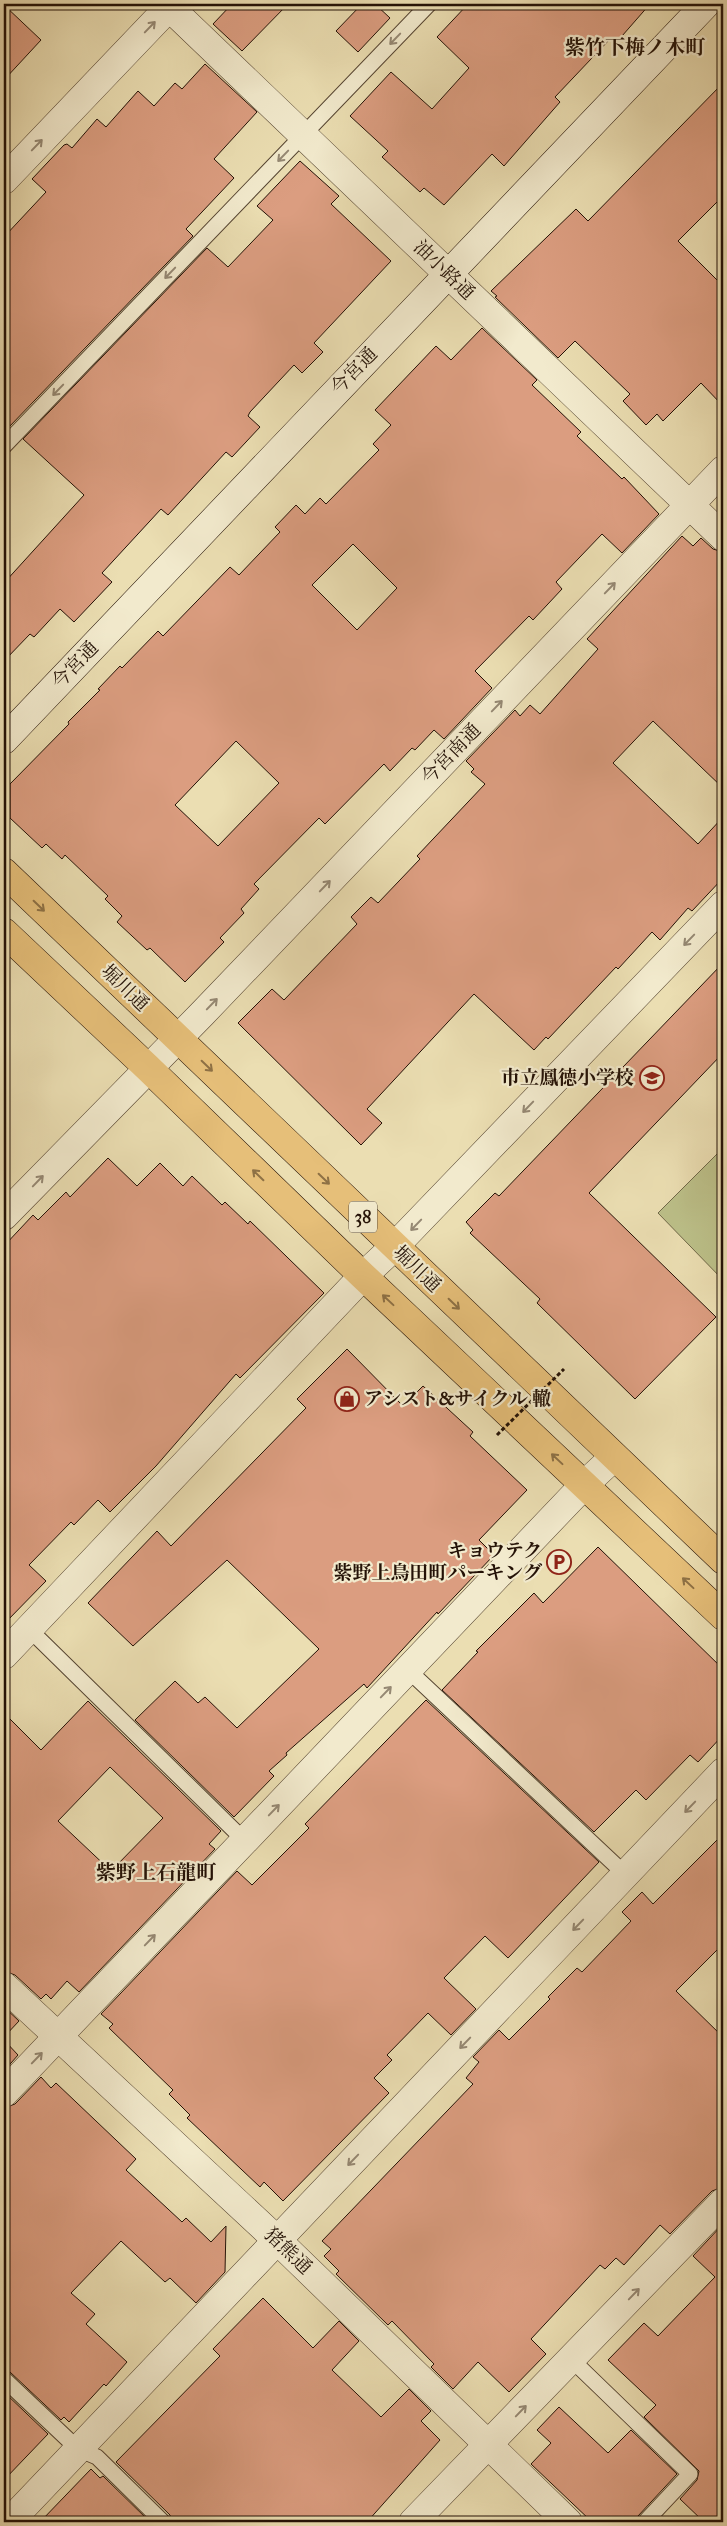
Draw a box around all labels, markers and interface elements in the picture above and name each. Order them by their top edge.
one-way arrow [144,21,156,34]
one-way arrow [389,33,402,45]
district label: 紫竹下梅ノ木町 [565,36,706,59]
one-way arrow [31,139,43,151]
one-way arrow [277,150,289,163]
street label: 油小路通 [409,236,479,304]
one-way arrow [164,267,176,280]
street label: 今宮通 [326,343,382,399]
one-way arrow [52,384,64,397]
one-way arrow [604,582,616,595]
street label: 今宮通 [47,637,103,693]
one-way arrow [491,699,503,712]
street label: 今宮南通 [417,719,485,789]
one-way arrow [318,881,330,893]
one-way arrow [33,900,45,912]
one-way arrow [683,934,696,946]
street label: 堀川通 [97,960,153,1016]
one-way arrow [206,997,218,1010]
one-way arrow [201,1060,213,1072]
school or university icon: 市立鳳徳小学校 [639,1065,665,1091]
place label: 市立鳳徳小学校 [501,1067,634,1089]
one-way arrow [522,1101,534,1114]
one-way arrow [252,1169,264,1181]
one-way arrow [318,1173,330,1185]
one-way arrow [32,1175,44,1187]
road number: 38 [349,1202,377,1232]
one-way arrow [410,1218,422,1230]
street label: 堀川通 [389,1241,445,1297]
one-way arrow [381,1294,394,1306]
one-way arrow [447,1298,460,1310]
shop icon: アシスト&サイクル 轍 [334,1386,360,1412]
place label: アシスト&サイクル 轍 [364,1388,551,1410]
one-way arrow [551,1453,563,1465]
place label: キョウテク 紫野上鳥田町パーキング [334,1540,543,1584]
parking icon: キョウテク 紫野上鳥田町パーキング [546,1549,572,1575]
one-way arrow [681,1577,694,1589]
one-way arrow [380,1686,392,1699]
one-way arrow [684,1801,696,1814]
one-way arrow [268,1804,280,1816]
district label: 紫野上石龍町 [96,1861,217,1884]
one-way arrow [572,1919,584,1931]
one-way arrow [144,1934,156,1946]
one-way arrow [460,2036,472,2048]
one-way arrow [31,2051,43,2064]
one-way arrow [347,2154,359,2167]
street label: 猪熊通 [260,2223,316,2279]
one-way arrow [628,2288,640,2300]
one-way arrow [515,2404,527,2417]

